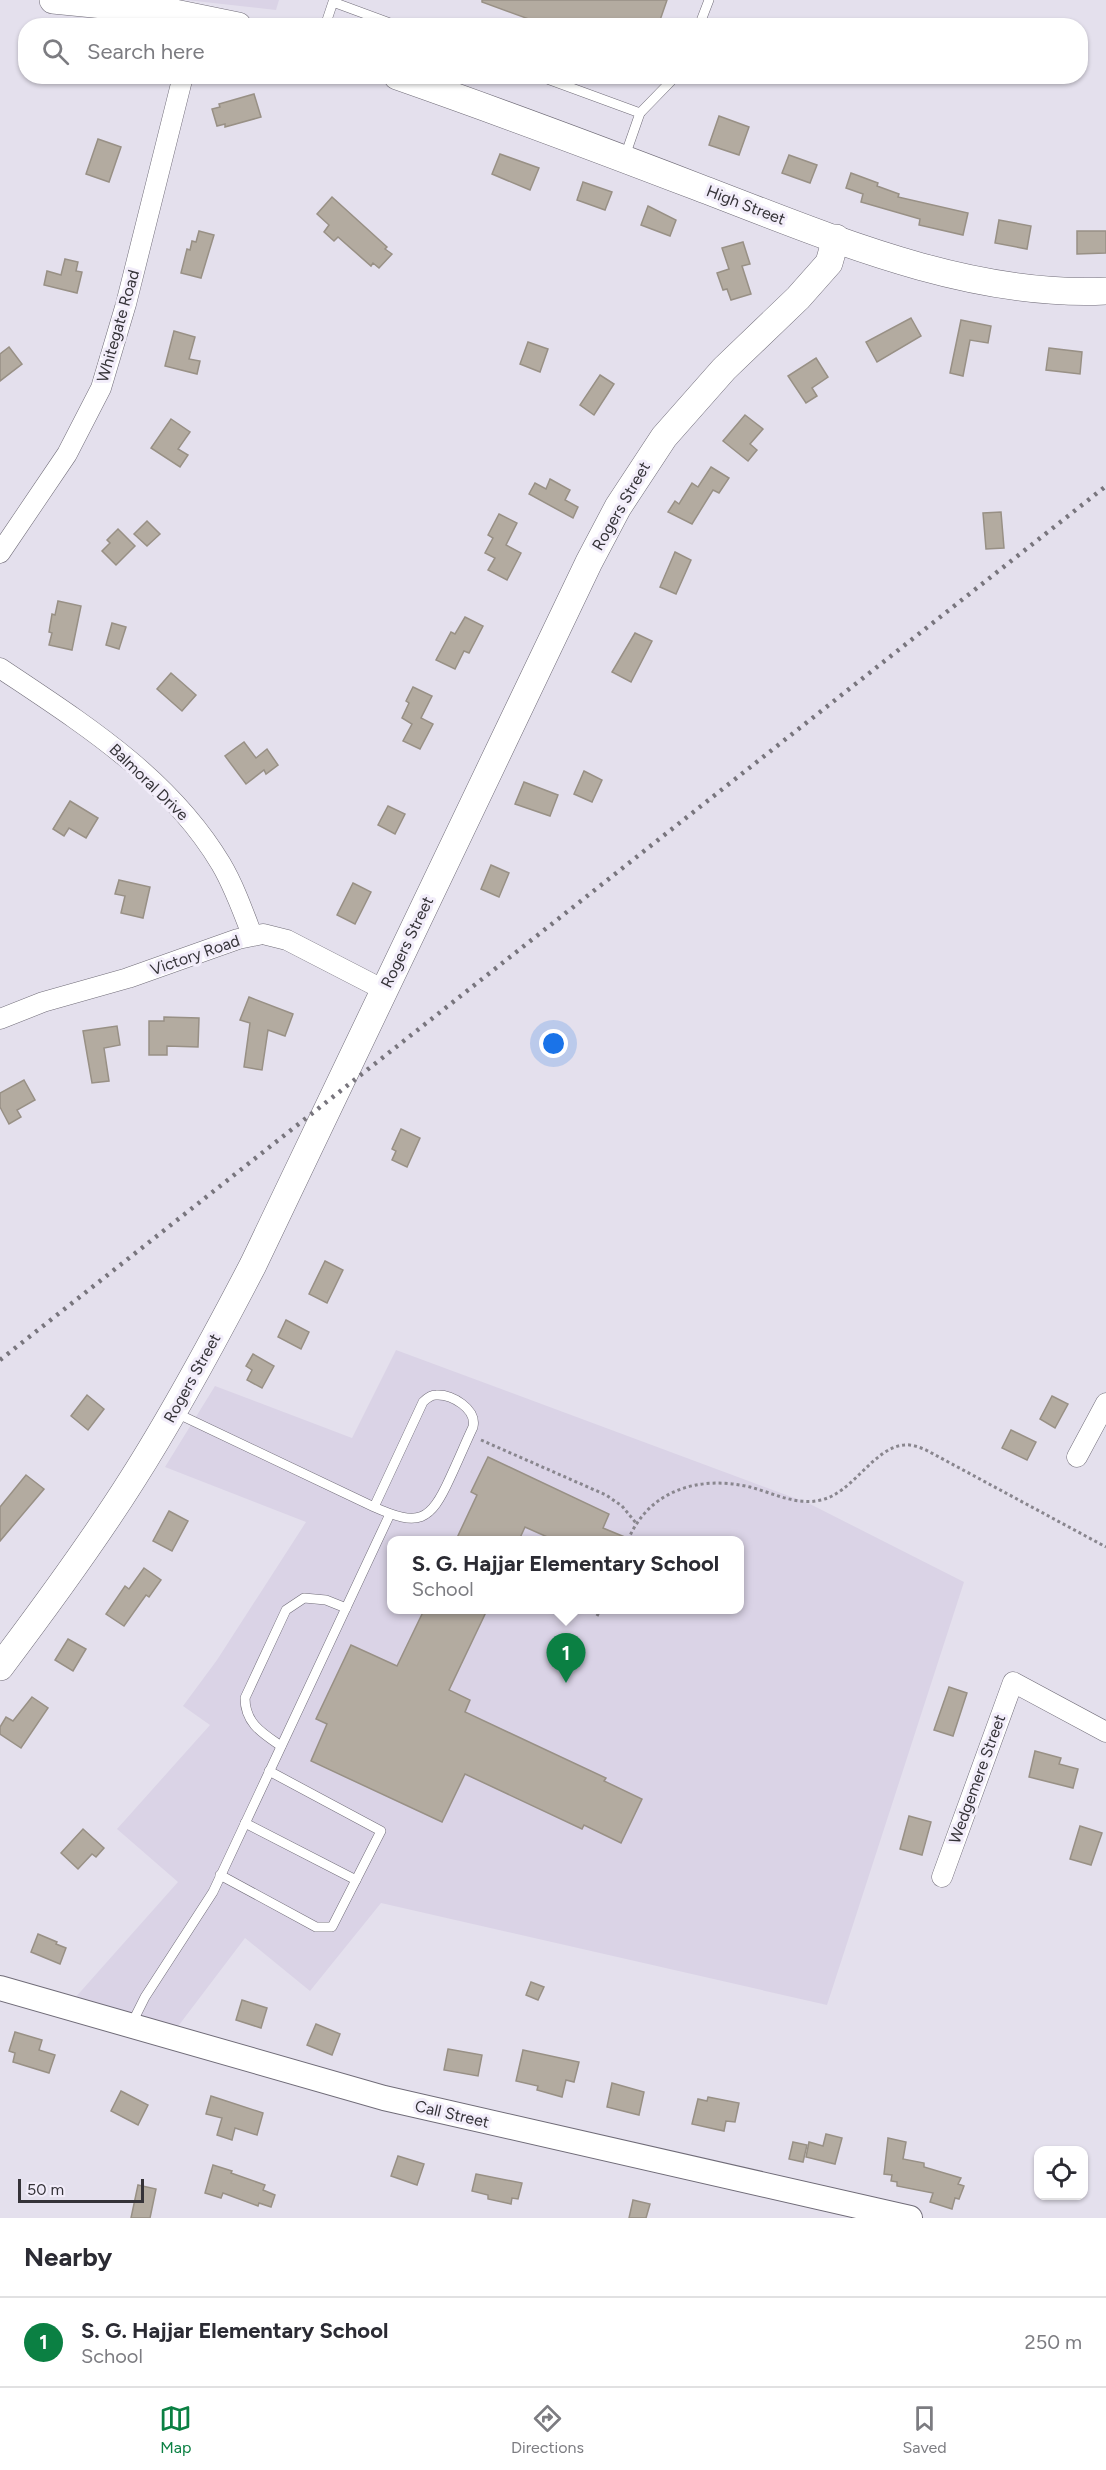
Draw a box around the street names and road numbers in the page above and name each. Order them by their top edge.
street label: High Street [704,181,788,229]
street label: Whitegate Road [93,268,143,384]
street label: Rogers Street [588,458,654,554]
street label: Balmoral Drive [106,740,193,825]
street label: Rogers Street [377,893,437,991]
street label: Victory Road [148,931,242,979]
street label: Rogers Street [160,1330,224,1426]
street label: Wedgemere Street [945,1712,1009,1846]
street label: Call Street [413,2096,491,2132]

